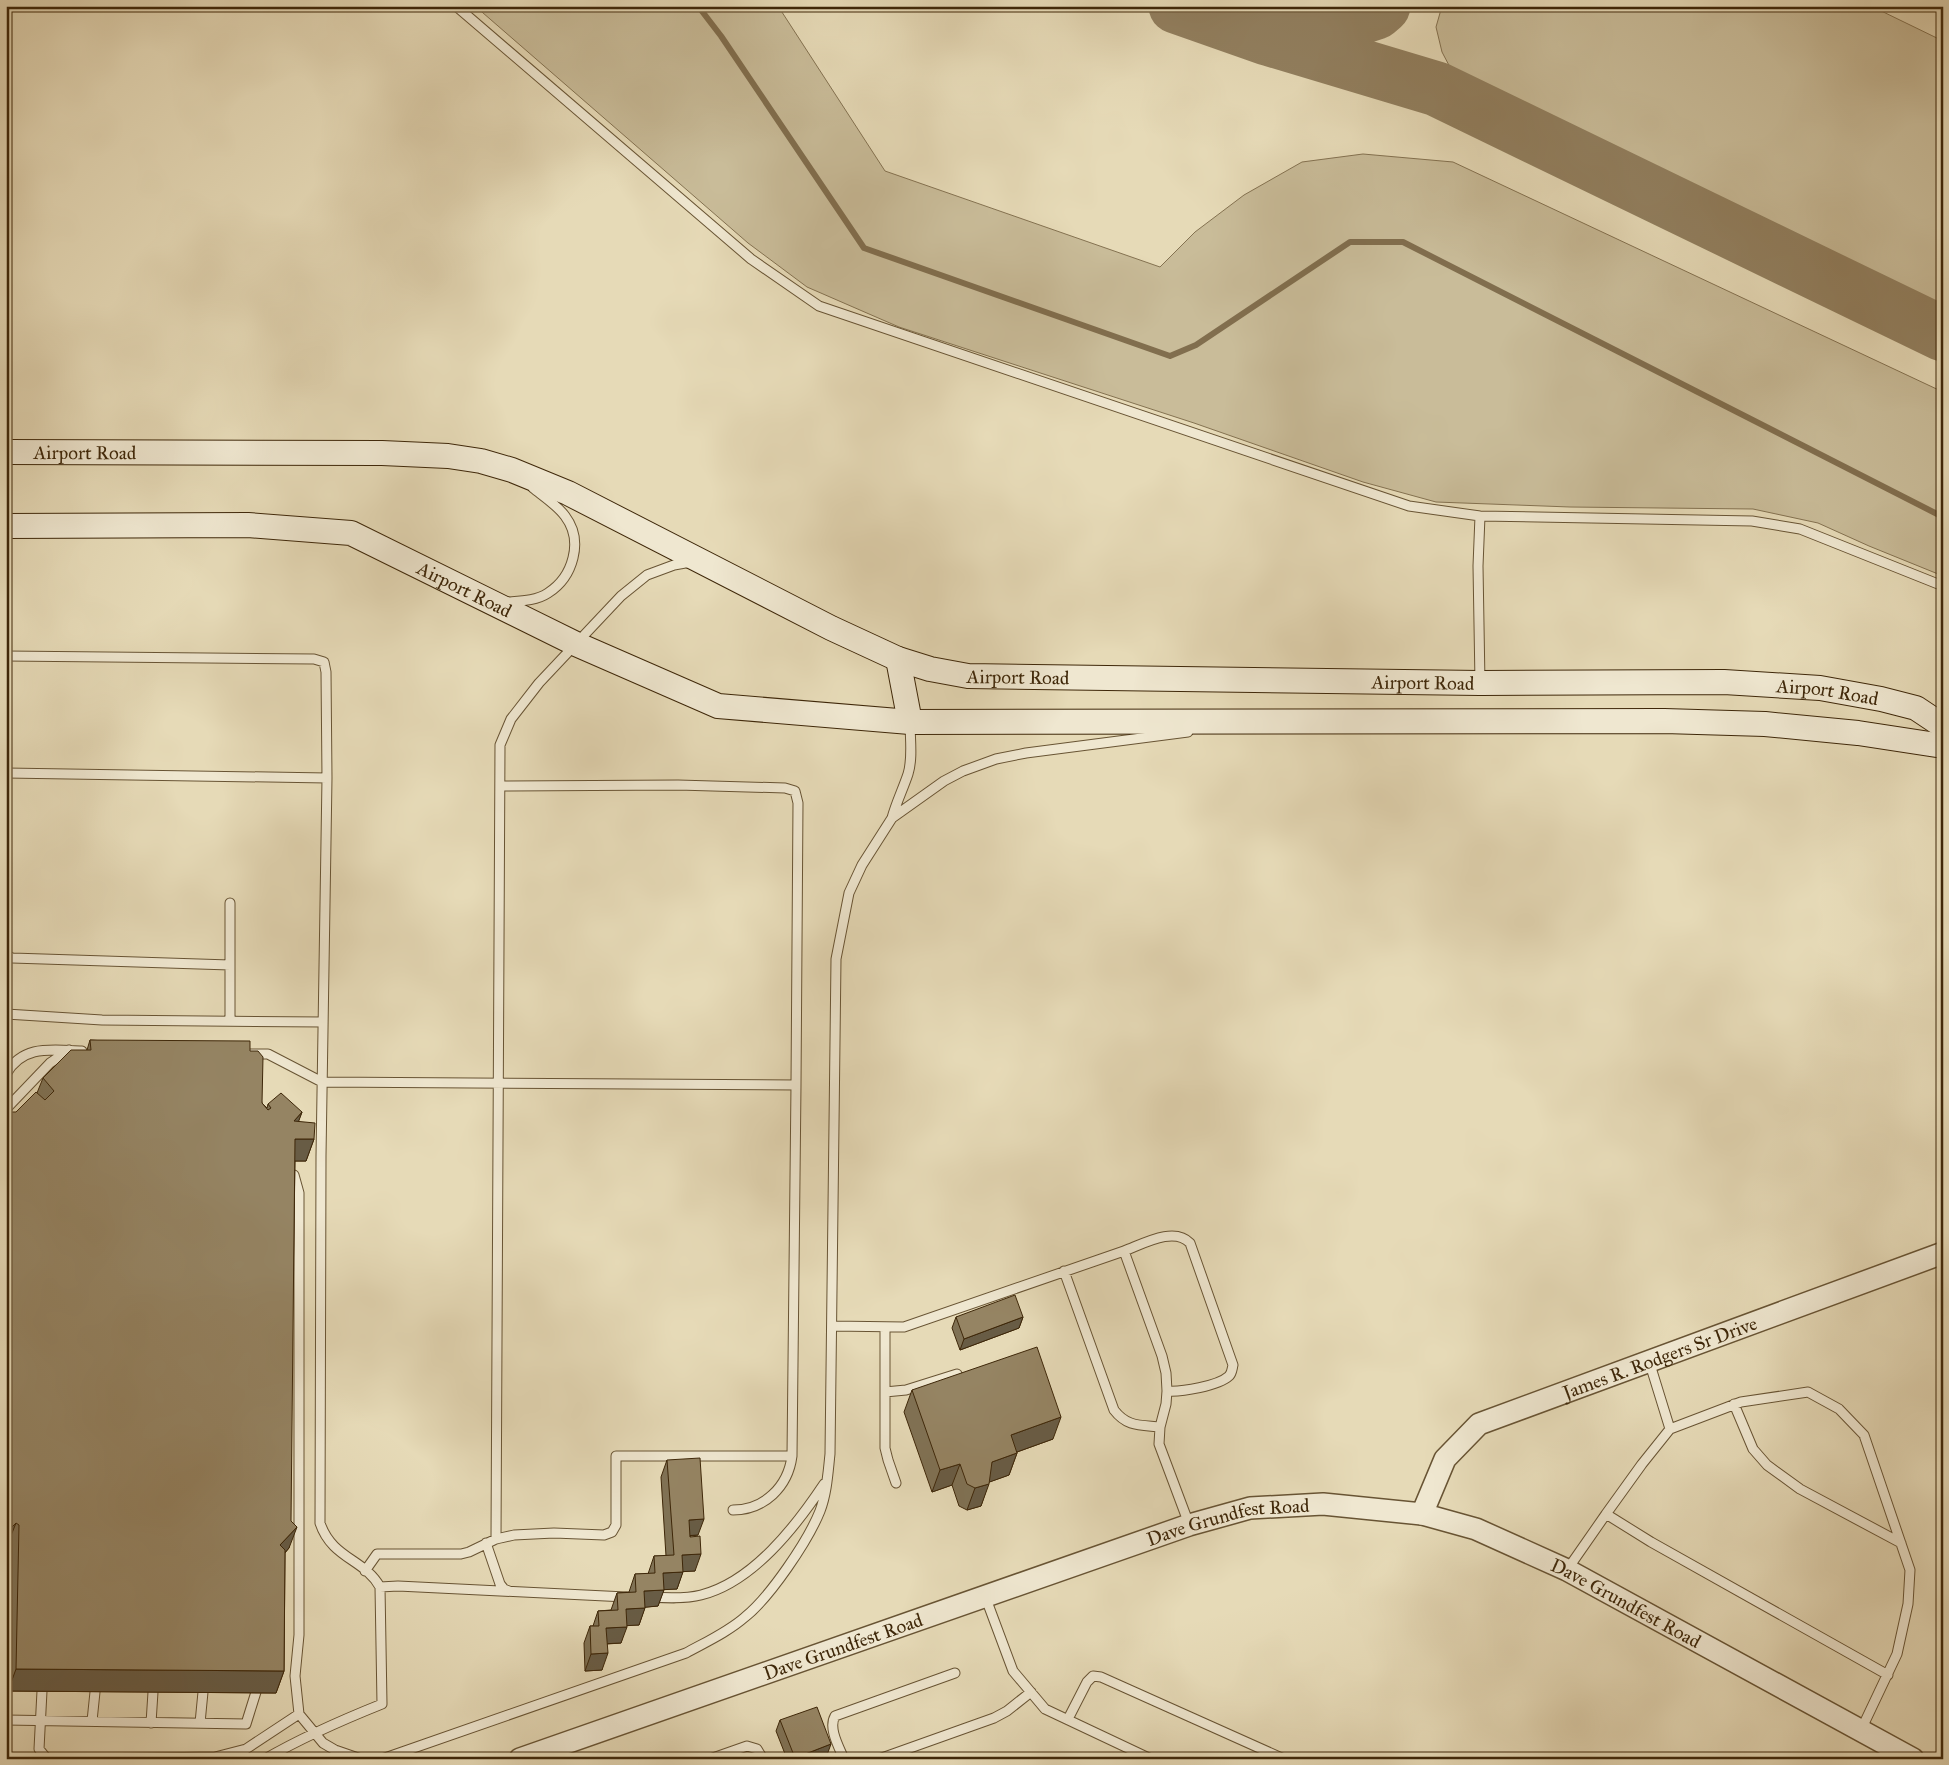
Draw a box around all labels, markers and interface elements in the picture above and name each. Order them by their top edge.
street label: Airport Road [33,441,137,464]
street label: Airport Road [412,556,516,623]
street label: Airport Road [966,665,1070,689]
street label: Airport Road [1371,671,1475,695]
street label: Airport Road [1775,674,1881,710]
street label: James R. Rodgers Sr Drive [1558,1312,1760,1406]
street label: Dave Grundfest Road [1143,1494,1311,1551]
street label: Dave Grundfest Road [1547,1553,1705,1653]
street label: Dave Grundfest Road [760,1608,926,1685]

